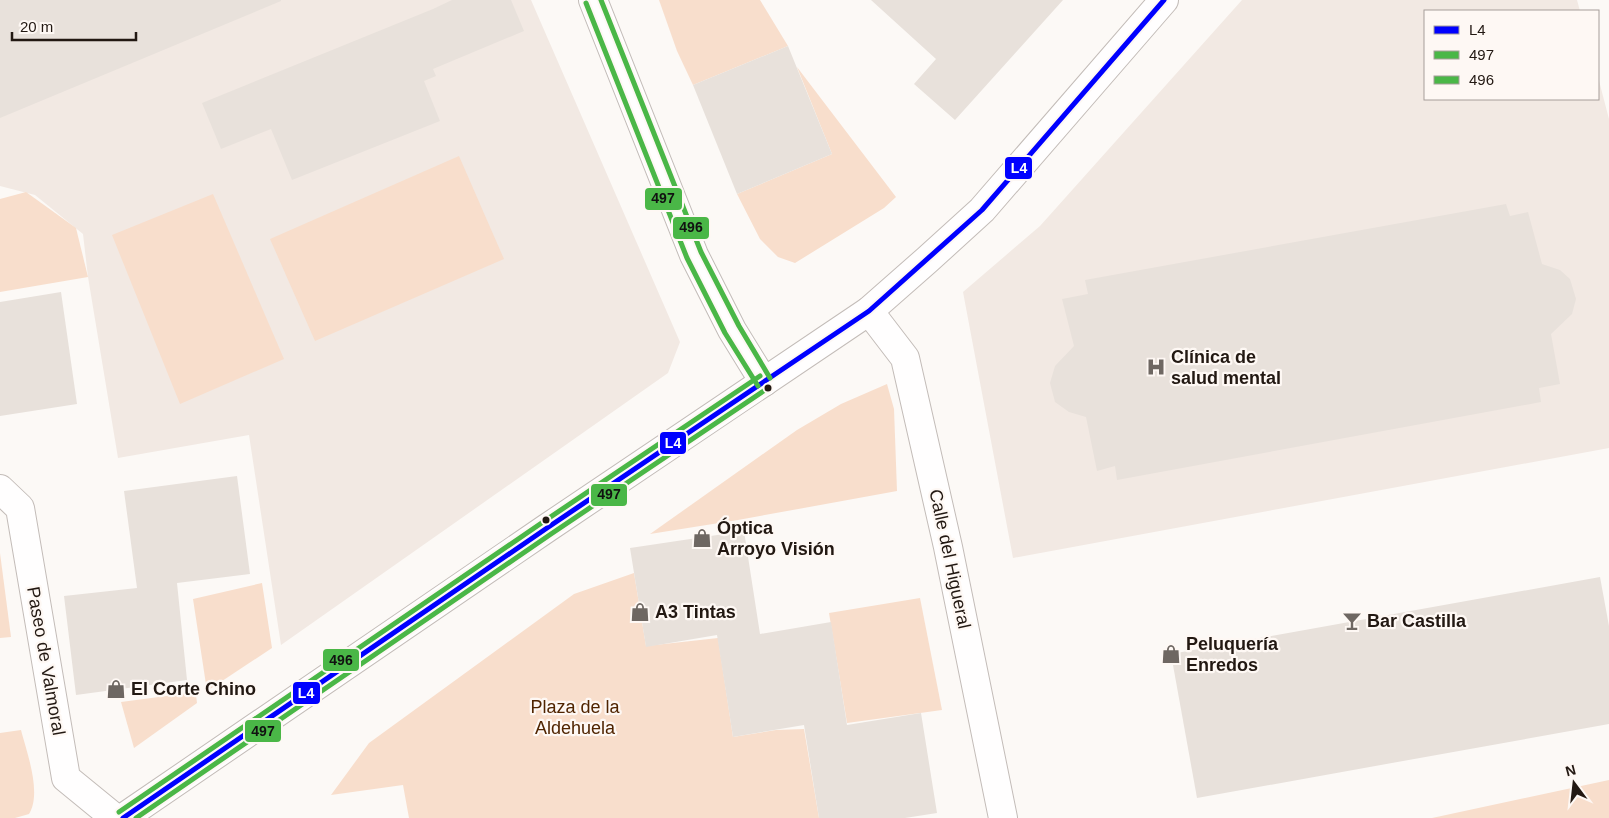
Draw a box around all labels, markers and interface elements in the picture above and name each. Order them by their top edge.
scale bar [12,10,136,42]
legend [1424,10,1599,100]
text: 20 m [20,18,53,35]
text: L4 [1469,21,1486,38]
text: 497 [1469,46,1494,63]
text: 496 [1469,71,1494,88]
line badge: L4 [1004,156,1033,180]
text: L4 [1011,160,1027,176]
line badge: 497 [644,187,683,211]
text: 497 [651,190,675,206]
line badge: 496 [672,216,710,240]
text: 496 [679,219,703,235]
place label: Clínica de salud mental [1171,347,1281,388]
hospital icon: Clínica de salud mental [1145,356,1167,378]
unlabelled marker [763,383,773,393]
line badge: L4 [659,431,687,455]
text: L4 [665,435,681,451]
line badge: 497 [590,483,628,507]
text: 497 [597,486,621,502]
street label: Calle del Higueral [925,487,975,631]
unlabelled marker [541,515,551,525]
place label: Óptica Arroyo Visión [717,517,835,559]
shop icon: Óptica Arroyo Visión [691,527,713,549]
street label: Paseo de Valmoral [23,585,69,737]
shop icon: A3 Tintas [629,601,651,623]
place label: A3 Tintas [655,602,736,622]
bar icon: Bar Castilla [1341,610,1363,632]
place label: Bar Castilla [1367,611,1467,631]
place label: Peluquería Enredos [1186,634,1279,675]
shop icon: Peluquería Enredos [1160,643,1182,665]
line badge: 496 [322,648,360,672]
text: 496 [329,652,353,668]
shop icon: El Corte Chino [105,678,127,700]
place label: El Corte Chino [131,679,256,699]
line badge: L4 [292,681,321,705]
text: L4 [298,685,314,701]
park label: Plaza de la Aldehuela [530,697,621,738]
line badge: 497 [244,719,282,743]
text: 497 [251,723,275,739]
north arrow [1549,758,1599,808]
text: N [1564,761,1578,779]

